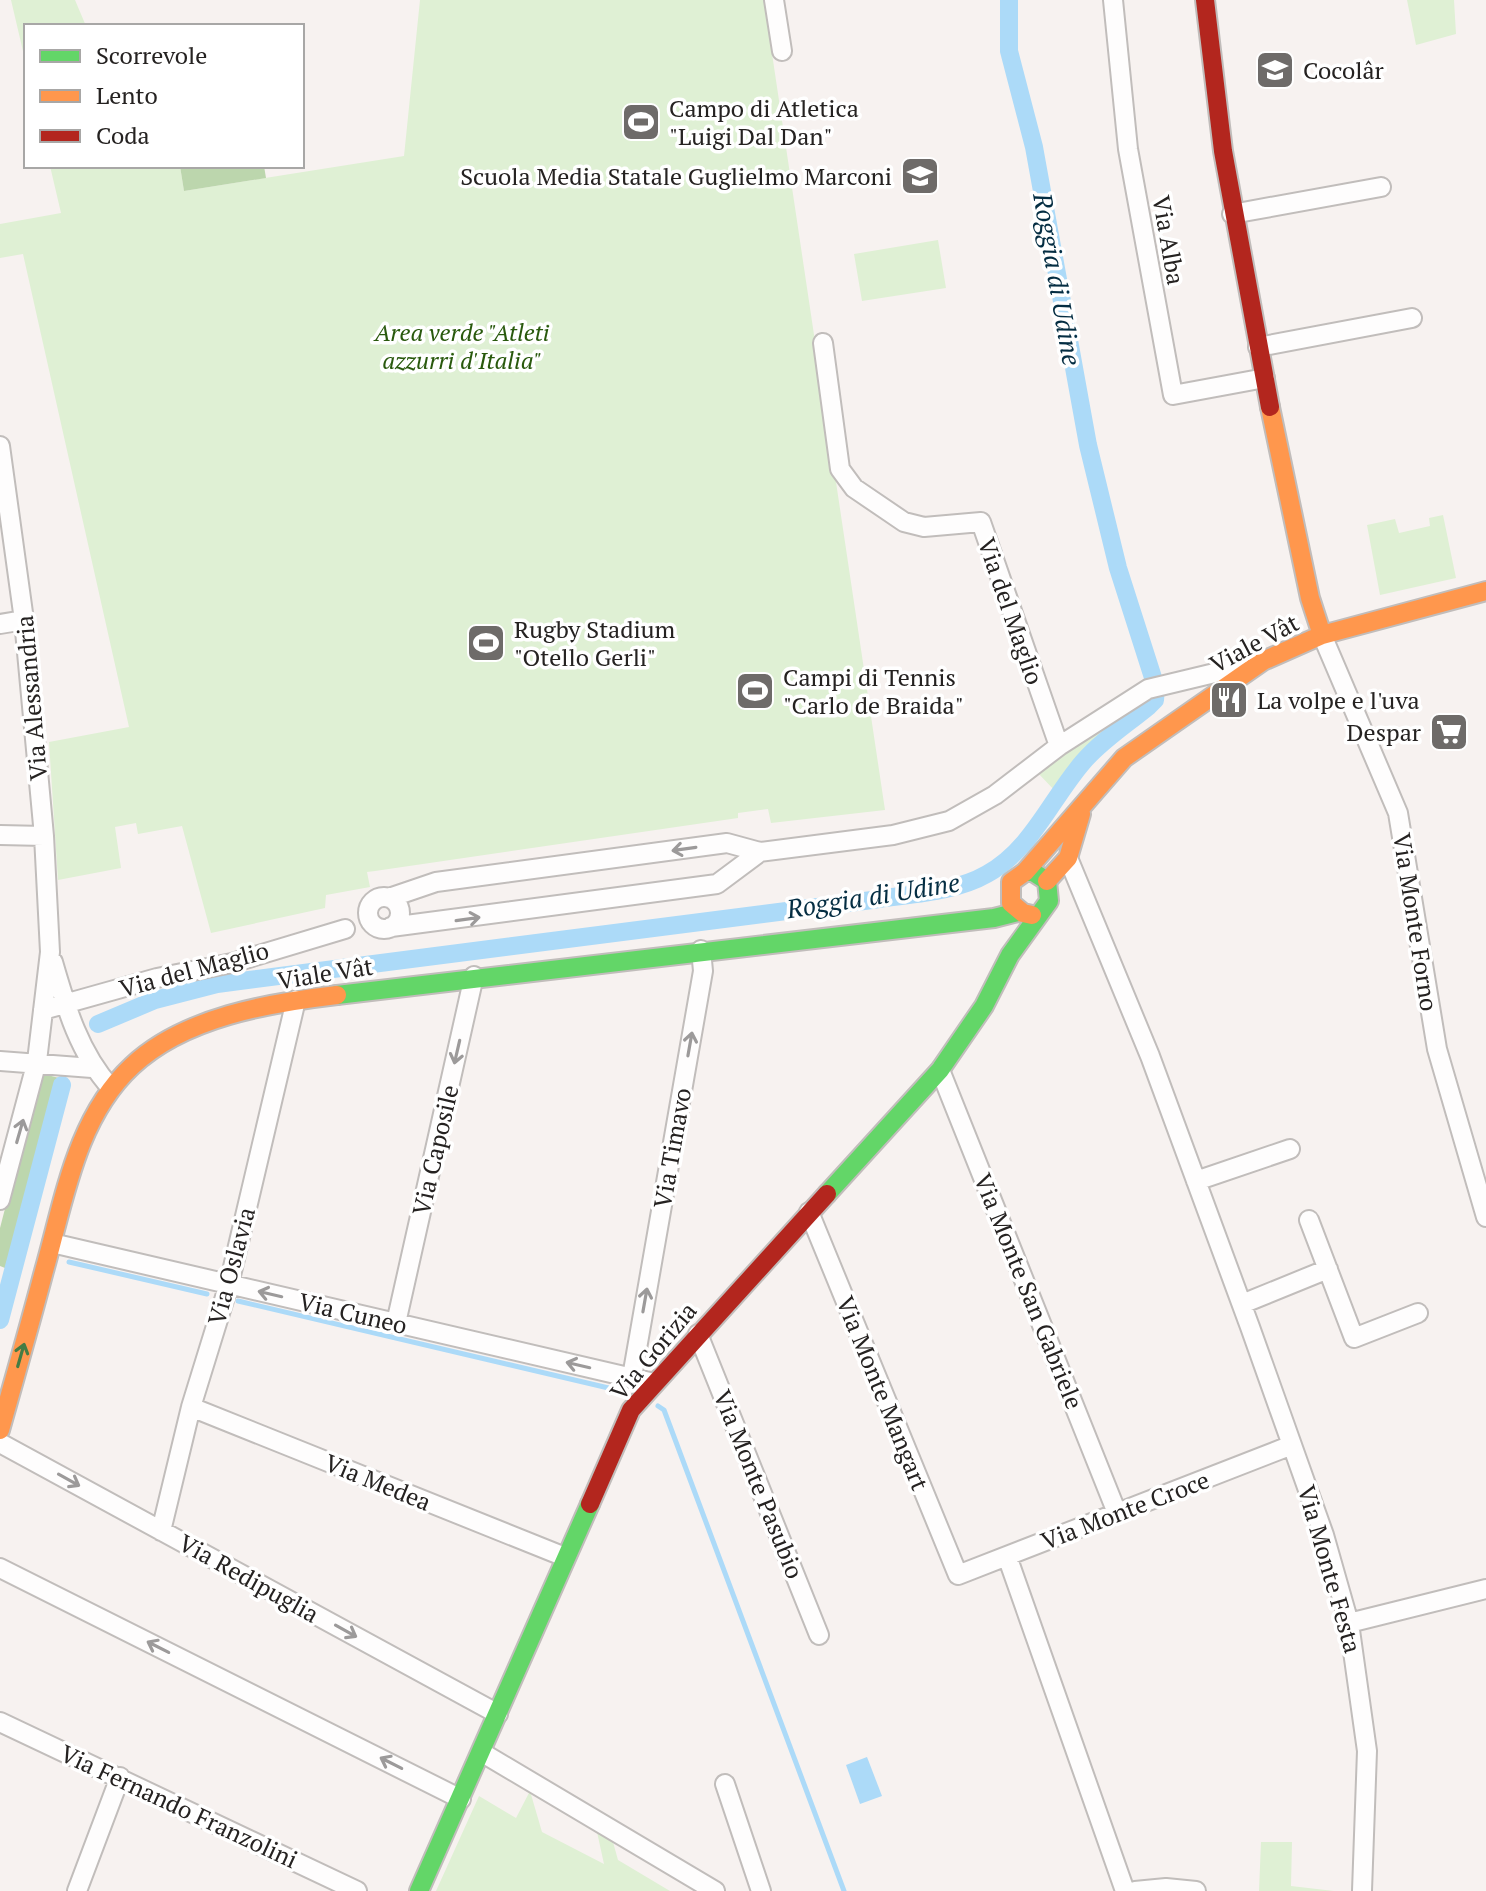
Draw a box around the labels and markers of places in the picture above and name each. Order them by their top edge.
school or university icon: Cocolâr [1254,49,1296,91]
place label: Cocolâr [1303,54,1385,86]
place label: Campo di Atletica "Luigi Dal Dan" [669,92,859,152]
sports icon: Campo di Atletica "Luigi Dal Dan" [620,101,662,143]
school or university icon: Scuola Media Statale Guglielmo Marconi [899,155,941,197]
place label: Scuola Media Statale Guglielmo Marconi [460,160,892,192]
place label: Rugby Stadium "Otello Gerli" [514,613,675,673]
sports icon: Rugby Stadium "Otello Gerli" [465,622,507,664]
place label: Campi di Tennis "Carlo de Braida" [783,661,964,721]
sports icon: Campi di Tennis "Carlo de Braida" [734,670,776,712]
restaurant icon: La volpe e l'uva [1208,679,1250,721]
place label: La volpe e l'uva [1257,684,1420,716]
supermarket icon: Despar [1428,711,1470,753]
place label: Despar [1347,716,1422,748]

